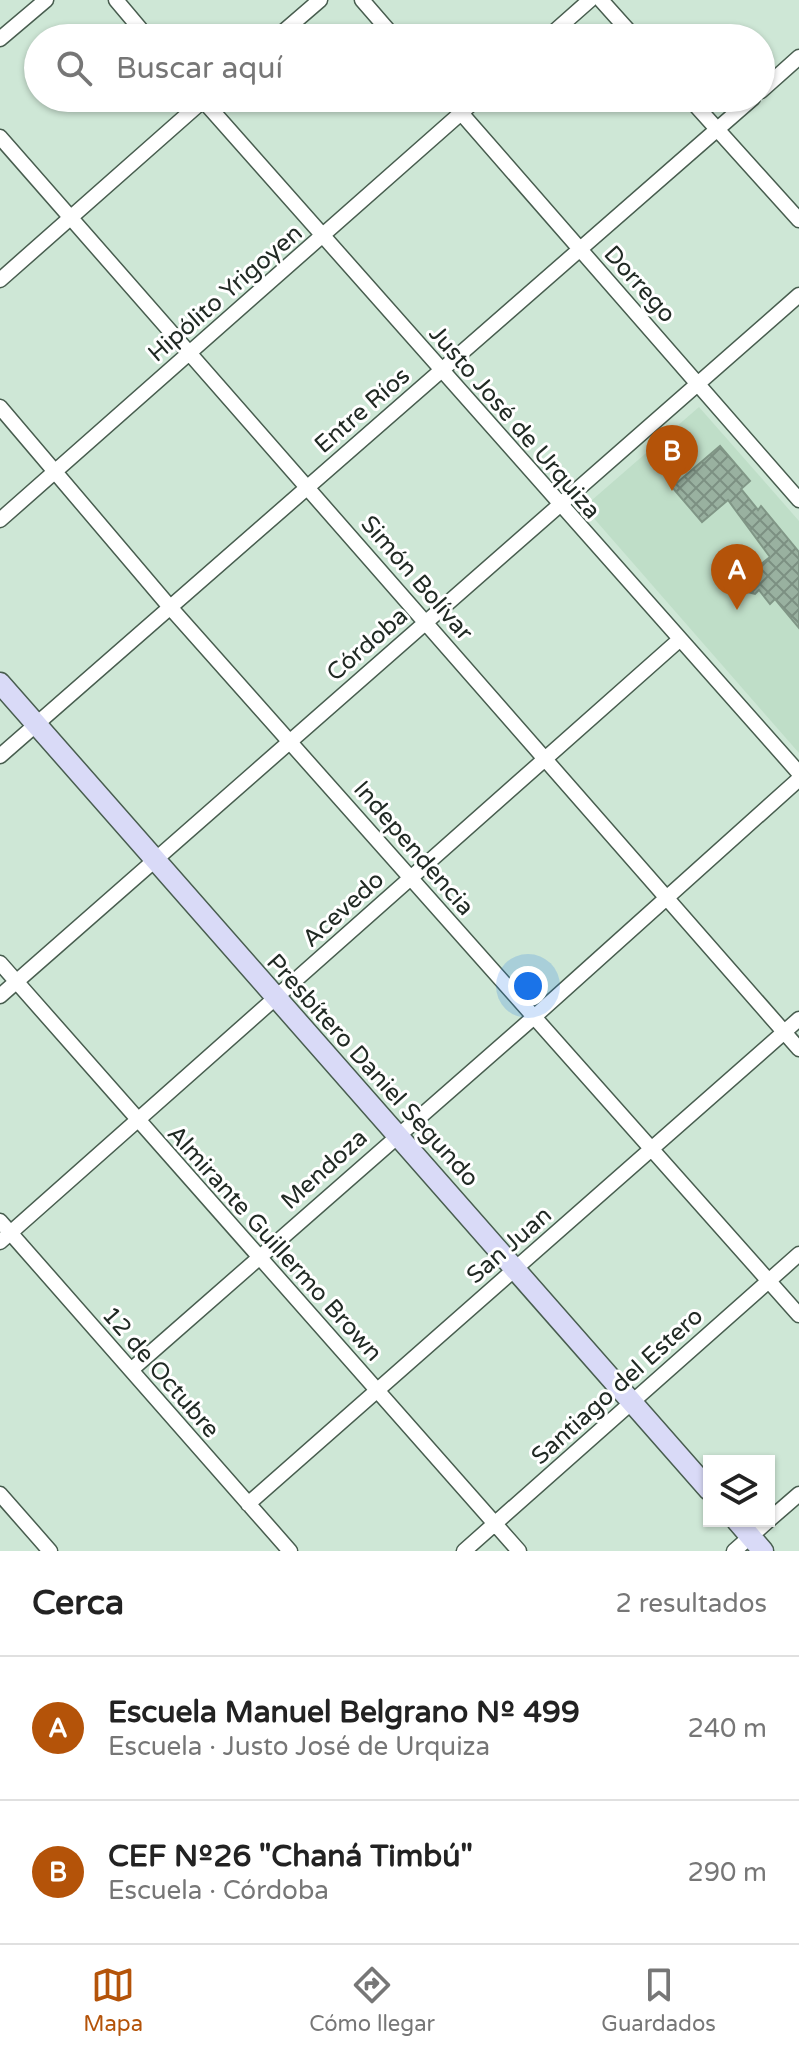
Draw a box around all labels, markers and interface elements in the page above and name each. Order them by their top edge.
search box [24,24,775,112]
icon: search [52,46,96,90]
text: Buscar aquí [116,50,283,87]
street label: Hipólito Yrigoyen [142,219,308,368]
street label: Dorrego [598,240,682,329]
street label: Justo José de Urquiza [423,320,607,525]
street label: Entre Ríos [309,361,416,460]
pin: B [646,425,698,491]
street label: Simón Bolívar [354,510,479,647]
pin: A [711,544,763,610]
street label: Córdoba [321,601,414,687]
street label: Independencia [347,775,480,922]
street label: Acevedo [297,865,390,953]
street label: Presbítero Daniel Segundo [260,948,485,1193]
your location [508,966,548,1006]
street label: Almirante Guillermo Brown [161,1119,388,1367]
street label: Mendoza [275,1123,374,1216]
street label: San Juan [461,1201,558,1290]
street label: 12 de Octubre [96,1301,226,1444]
street label: Santiago del Estero [526,1302,709,1471]
map controls [703,1455,775,1527]
button: layers [703,1455,775,1527]
text: Cerca [32,1583,124,1624]
text: 2 resultados [616,1588,767,1619]
text: Escuela Manuel Belgrano Nº 499 [108,1694,580,1731]
text: A [48,1713,68,1744]
text: 240 m [687,1713,767,1744]
text: Escuela · Justo José de Urquiza [108,1731,490,1762]
text: CEF Nº26 "Chaná Timbú" [108,1838,473,1875]
text: B [49,1857,67,1888]
text: 290 m [687,1857,767,1888]
text: Escuela · Córdoba [108,1875,329,1906]
tab: Mapa [83,1963,143,2037]
tab: Cómo llegar [309,1963,435,2037]
tab: Guardados [601,1963,716,2037]

